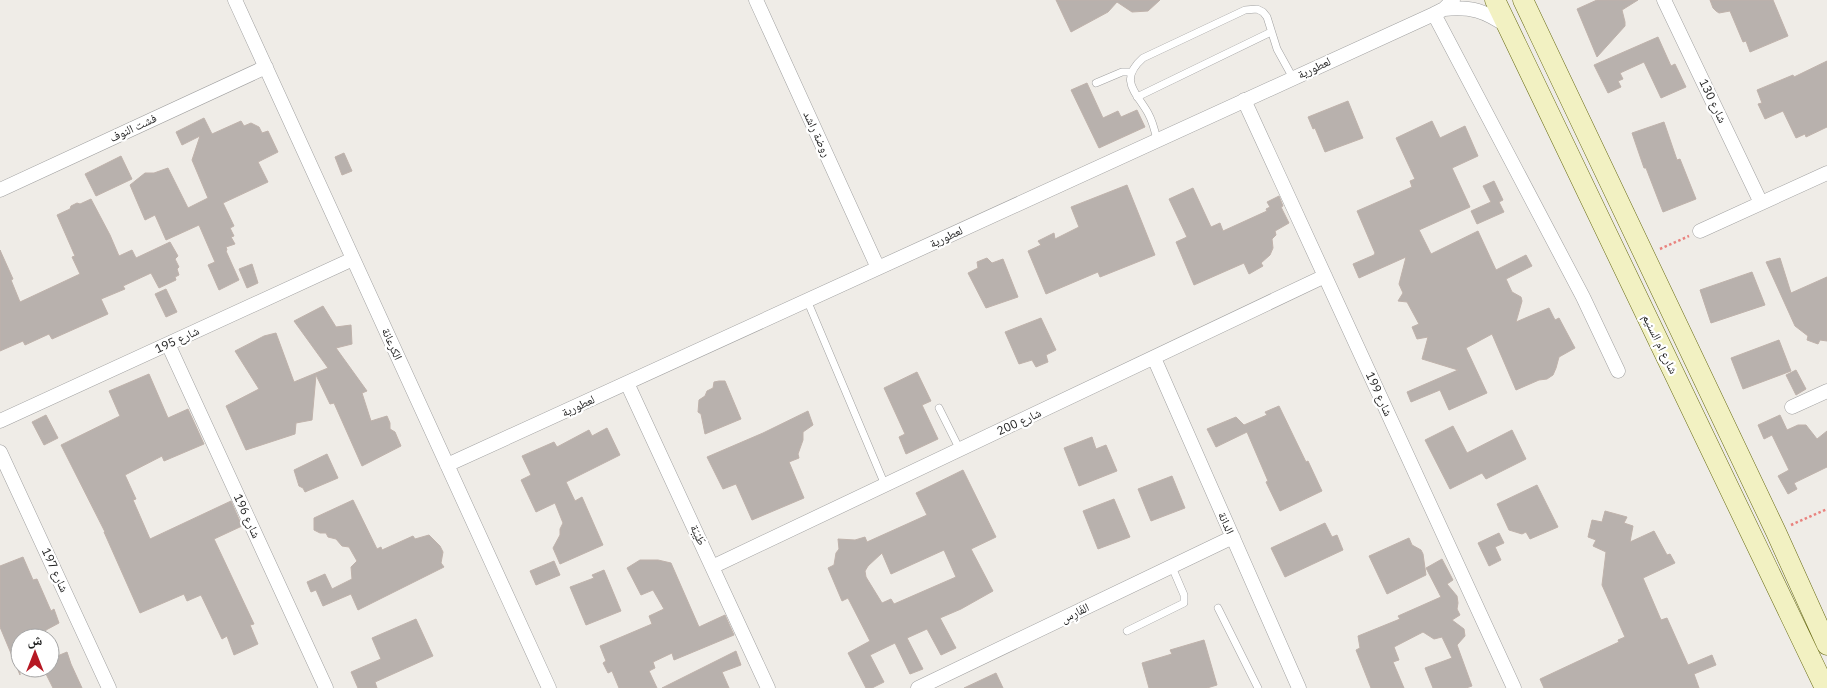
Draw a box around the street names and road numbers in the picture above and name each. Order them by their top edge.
street label: لعطورية [1295,53,1333,82]
street label: شارع 130 [1695,76,1731,126]
street label: روضة راشد [800,108,835,159]
street label: فشت النوف [107,110,159,145]
street label: لعطورية [927,222,965,251]
street label: شارع ام السنيم [1639,311,1681,377]
street label: شارع 195 [152,323,202,357]
street label: الكرعانة [379,325,406,362]
street label: شارع 199 [1362,369,1396,419]
street label: لعطورية [559,391,597,420]
street label: شارع 200 [994,405,1044,439]
street label: شارع 196 [230,491,264,541]
street label: الدانة [1215,509,1238,536]
street label: طَيْبَة [687,522,710,548]
street label: شارع 197 [38,545,72,595]
street label: الفَارِس [1058,599,1092,627]

